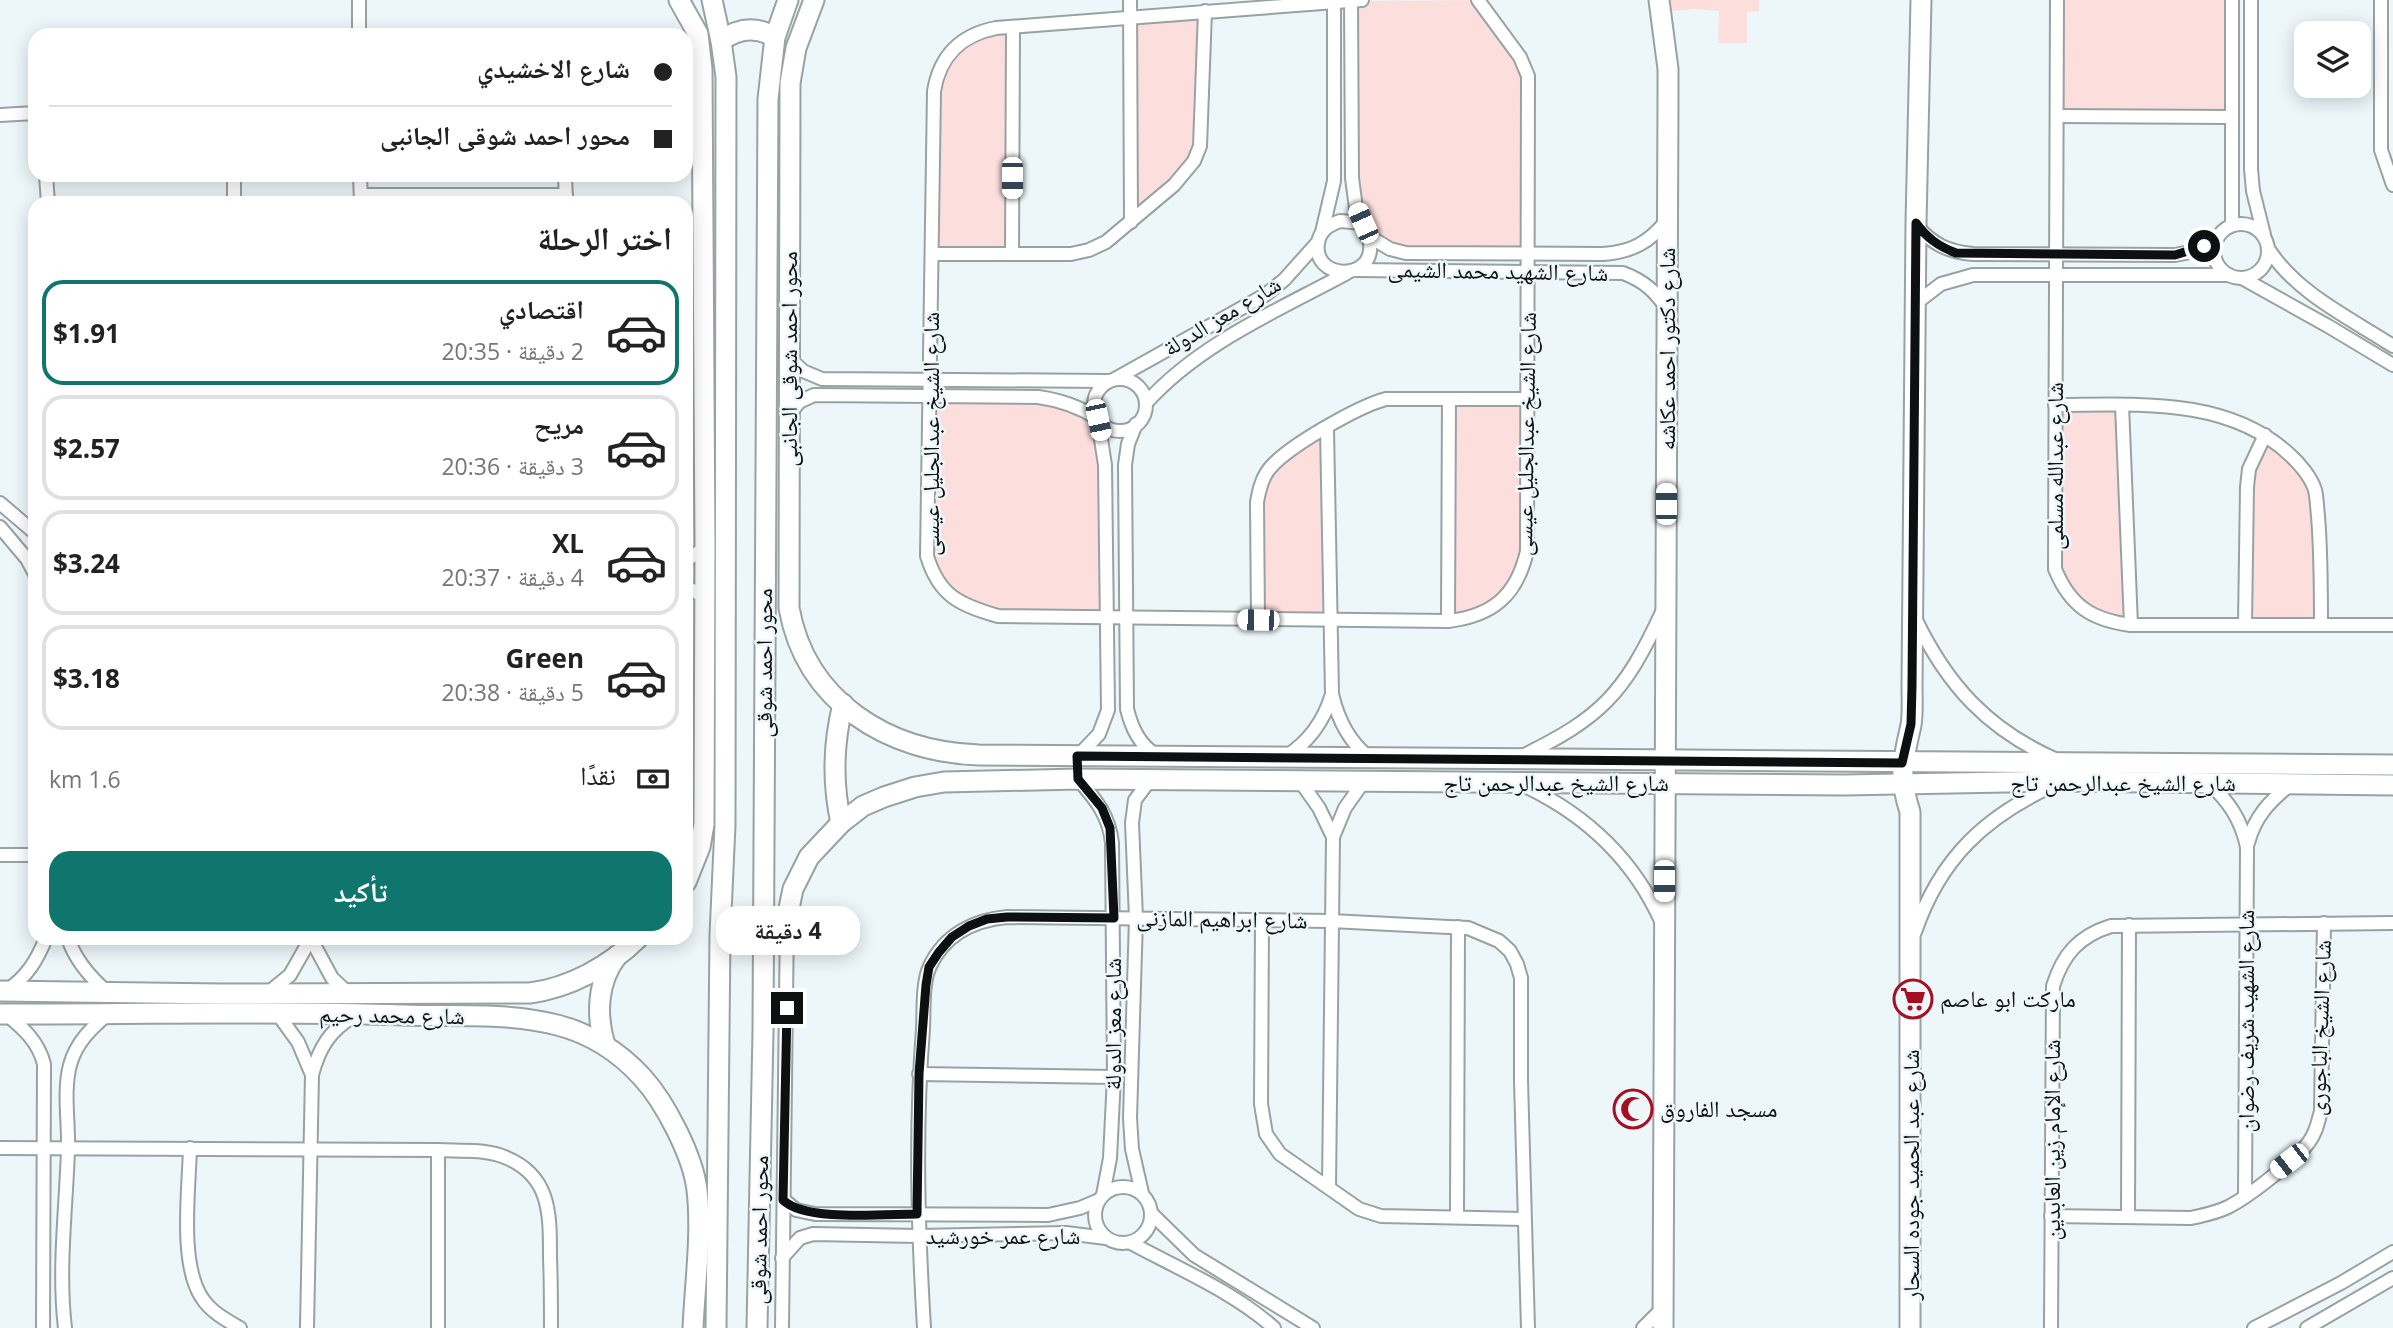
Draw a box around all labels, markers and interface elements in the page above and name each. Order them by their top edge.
map controls [2294,21,2371,98]
button: layers [2294,21,2371,98]
text: شارع الاخشيدي [477,50,630,86]
text: محور احمد شوقى الجانبى [380,117,630,153]
car [1002,157,1023,199]
car [1345,200,1382,246]
text: اختر الرحلة [537,216,672,259]
route start [2188,230,2220,262]
street label: شارع دكتور احمد عكاشه [1650,248,1682,450]
street label: محور احمد شوقى الجانبى [772,251,804,467]
street label: شارع الشهيد محمد الشيمى [1387,252,1609,288]
street label: شارع معز الدولة [1157,267,1286,363]
text: اقتصادي [499,291,584,327]
icon: car [605,301,668,364]
street label: شارع الشيخ عبدالجليل عيسى [914,312,946,556]
street label: شارع الشيخ عبدالجليل عيسى [1507,312,1543,556]
text: $1.91 [53,315,120,351]
text: 2 دقيقة · 20:35 [441,335,584,367]
street label: شارع عبدالله مسلمى [2038,382,2070,550]
car [1084,397,1113,443]
text: مريح [534,406,584,442]
icon: car [605,416,668,479]
text: $2.57 [53,430,120,466]
text: 3 دقيقة · 20:36 [441,450,584,482]
car [1656,483,1677,525]
text: XL [552,525,584,561]
icon: car [605,531,668,594]
text: $3.24 [53,545,120,581]
text: 4 دقيقة · 20:37 [441,561,584,593]
street label: محور احمد شوقى [747,588,779,738]
car [1237,609,1280,631]
text: Green [506,640,584,676]
icon: car [605,646,668,709]
text: $3.18 [53,660,120,696]
text: 5 دقيقة · 20:38 [441,676,584,708]
text: نقدًا [580,757,616,793]
icon: cash [634,760,672,798]
text: 1.6 km [49,763,121,795]
street label: شارع الشيخ عبدالرحمن تاج [1443,766,1669,798]
street label: شارع الشيخ عبدالرحمن تاج [2010,766,2236,798]
button: تأكيد [49,851,672,931]
car [1654,860,1675,902]
street label: شارع ابراهيم المازنى [1136,901,1308,936]
callout: 4 دقيقة [715,906,859,956]
street label: شارع الشهيد شريف رضوان [2229,910,2261,1132]
text: 4 دقيقة [754,914,822,946]
street label: شارع الشيخ الباجورى [2300,939,2338,1117]
street label: شارع معز الدولة [1096,958,1128,1090]
supermarket icon: ماركت ابو عاصم [1892,978,1934,1020]
place label: ماركت ابو عاصم [1940,982,2076,1015]
route end [771,992,803,1024]
street label: شارع محمد رحيم [319,997,465,1032]
street label: شارع الإمام زين العابدين [2035,1039,2068,1241]
street label: شارع عبد الحميد جوده السحار [1894,1049,1926,1302]
mosque icon: مسجد الفاروق [1612,1088,1654,1130]
place label: مسجد الفاروق [1660,1092,1778,1124]
car [2266,1140,2313,1182]
street label: محور احمد شوقى [741,1155,775,1305]
street label: شارع عمر خورشيد [926,1219,1080,1251]

